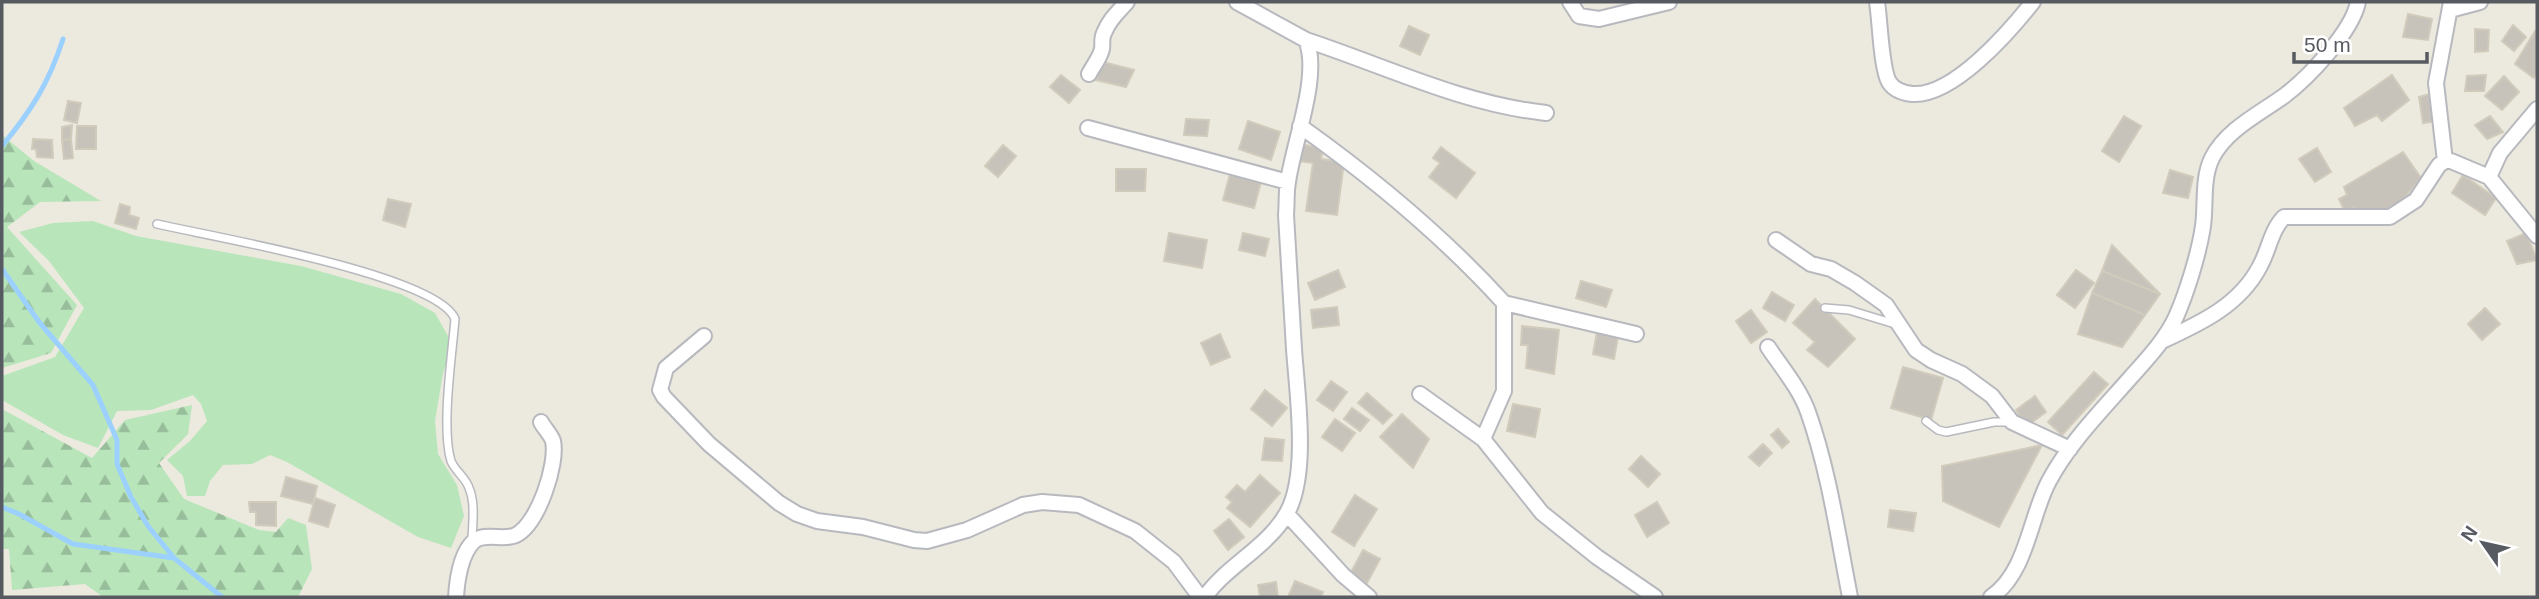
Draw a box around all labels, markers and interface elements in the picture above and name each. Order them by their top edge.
scale bar [2294,21,2427,65]
text: 50 m [2304,33,2351,56]
north arrow [2448,508,2518,578]
text: N [2457,522,2482,545]

